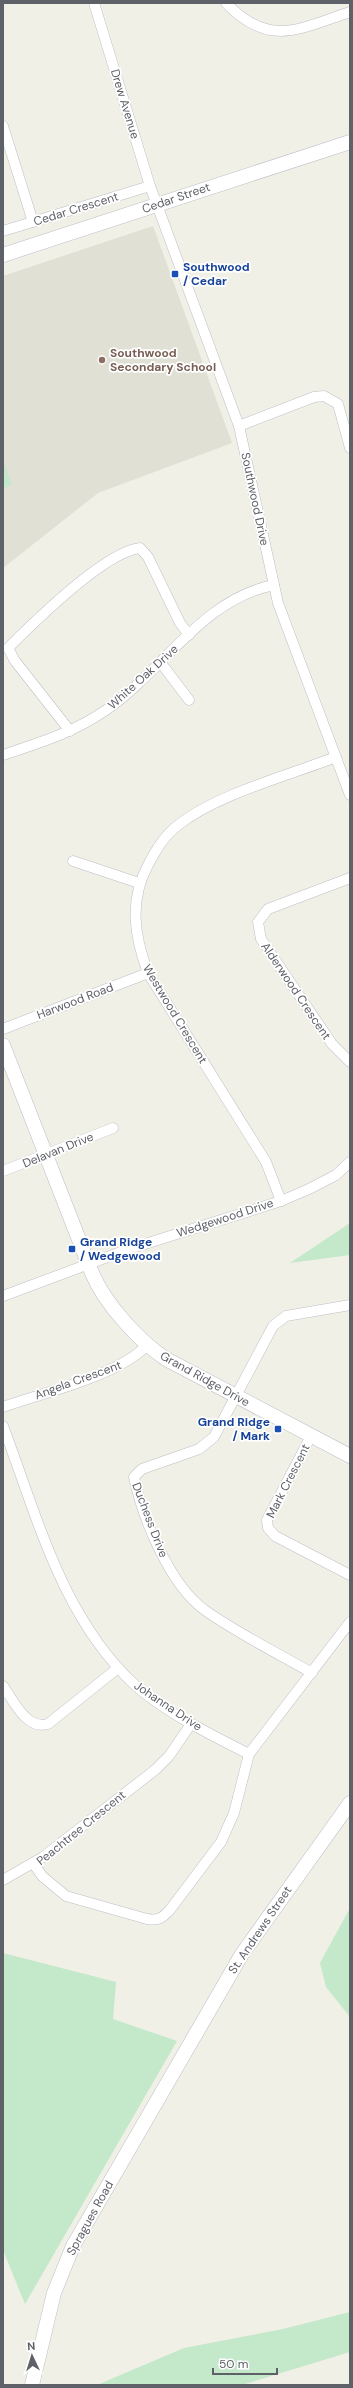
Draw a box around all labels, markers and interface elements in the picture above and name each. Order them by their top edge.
street label: Drew Avenue [107,67,143,141]
street label: Cedar Street [140,179,212,217]
street label: Cedar Crescent [32,188,121,230]
place label: Southwood / Cedar [183,259,250,289]
marker: Southwood / Cedar [170,269,180,279]
place label: Southwood Secondary School [110,345,216,375]
marker: Southwood Secondary School [97,355,107,365]
street label: Southwood Drive [237,451,273,547]
street label: White Oak Drive [104,641,182,713]
street label: Alderwood Crescent [257,939,335,1043]
street label: Westwood Crescent [139,961,211,1067]
street label: Harwood Road [34,979,116,1023]
street label: Delavan Drive [20,1128,96,1171]
street label: Wedgewood Drive [175,1195,276,1241]
place label: Grand Ridge / Wedgewood [80,1234,161,1264]
marker: Grand Ridge / Wedgewood [67,1244,77,1254]
street label: Grand Ridge Drive [157,1348,253,1410]
street label: Angela Crescent [32,1357,124,1403]
place label: Grand Ridge / Mark [198,1414,270,1444]
marker: Grand Ridge / Mark [273,1424,283,1434]
street label: Mark Crescent [262,1441,314,1521]
street label: Duchess Drive [128,1480,172,1560]
street label: Johanna Drive [131,1677,205,1735]
street label: Peachtree Crescent [33,1787,129,1869]
street label: St. Andrews Street [225,1883,296,1977]
street label: Spragues Road [63,2178,117,2258]
north arrow [12,2336,52,2376]
text: N [27,2339,36,2353]
scale bar [213,2350,277,2376]
text: 50 m [219,2356,248,2372]

